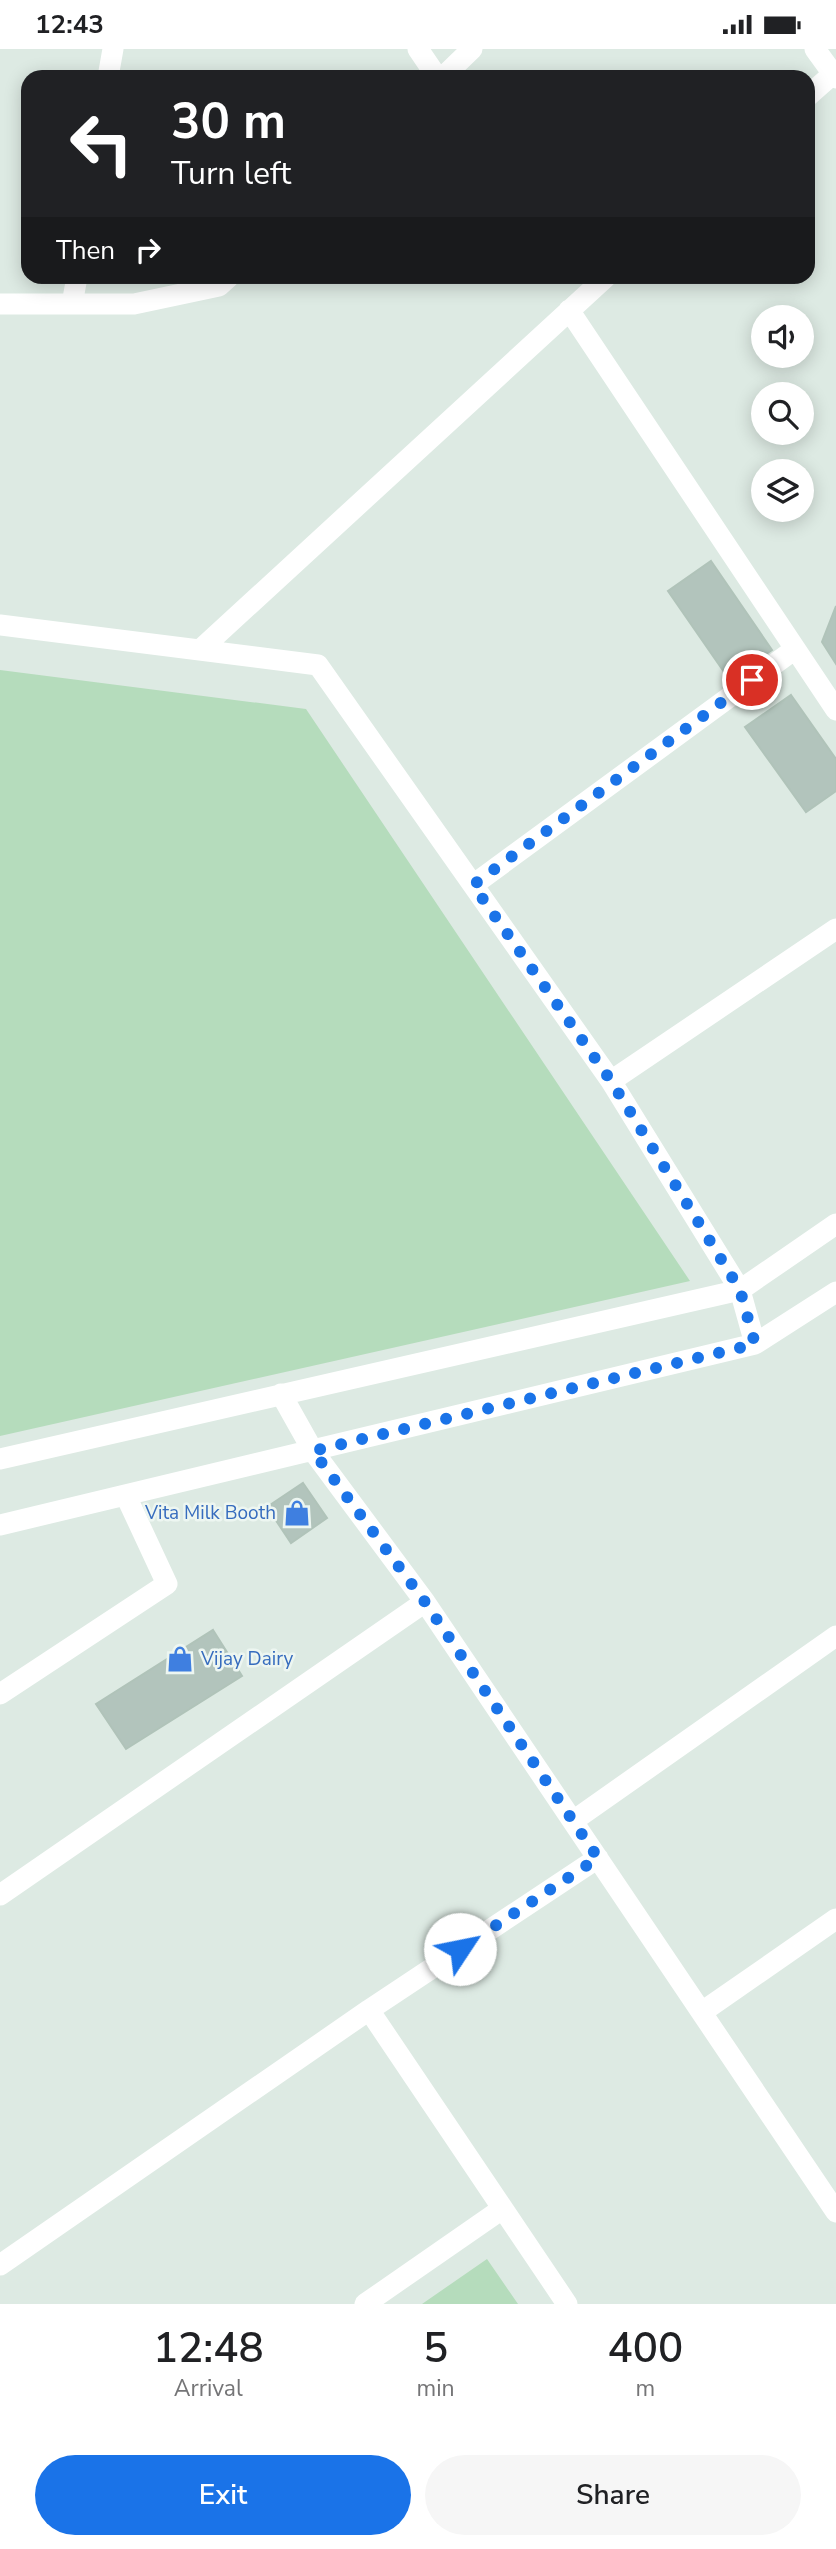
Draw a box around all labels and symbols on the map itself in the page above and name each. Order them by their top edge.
pin [722,650,782,710]
shop icon: Vita Milk Booth [282,1498,312,1528]
place label: Vita Milk Booth [144,1500,276,1526]
shop icon: Vijay Dairy [165,1644,195,1674]
place label: Vijay Dairy [200,1646,294,1672]
position arrow [423,1912,497,1986]

